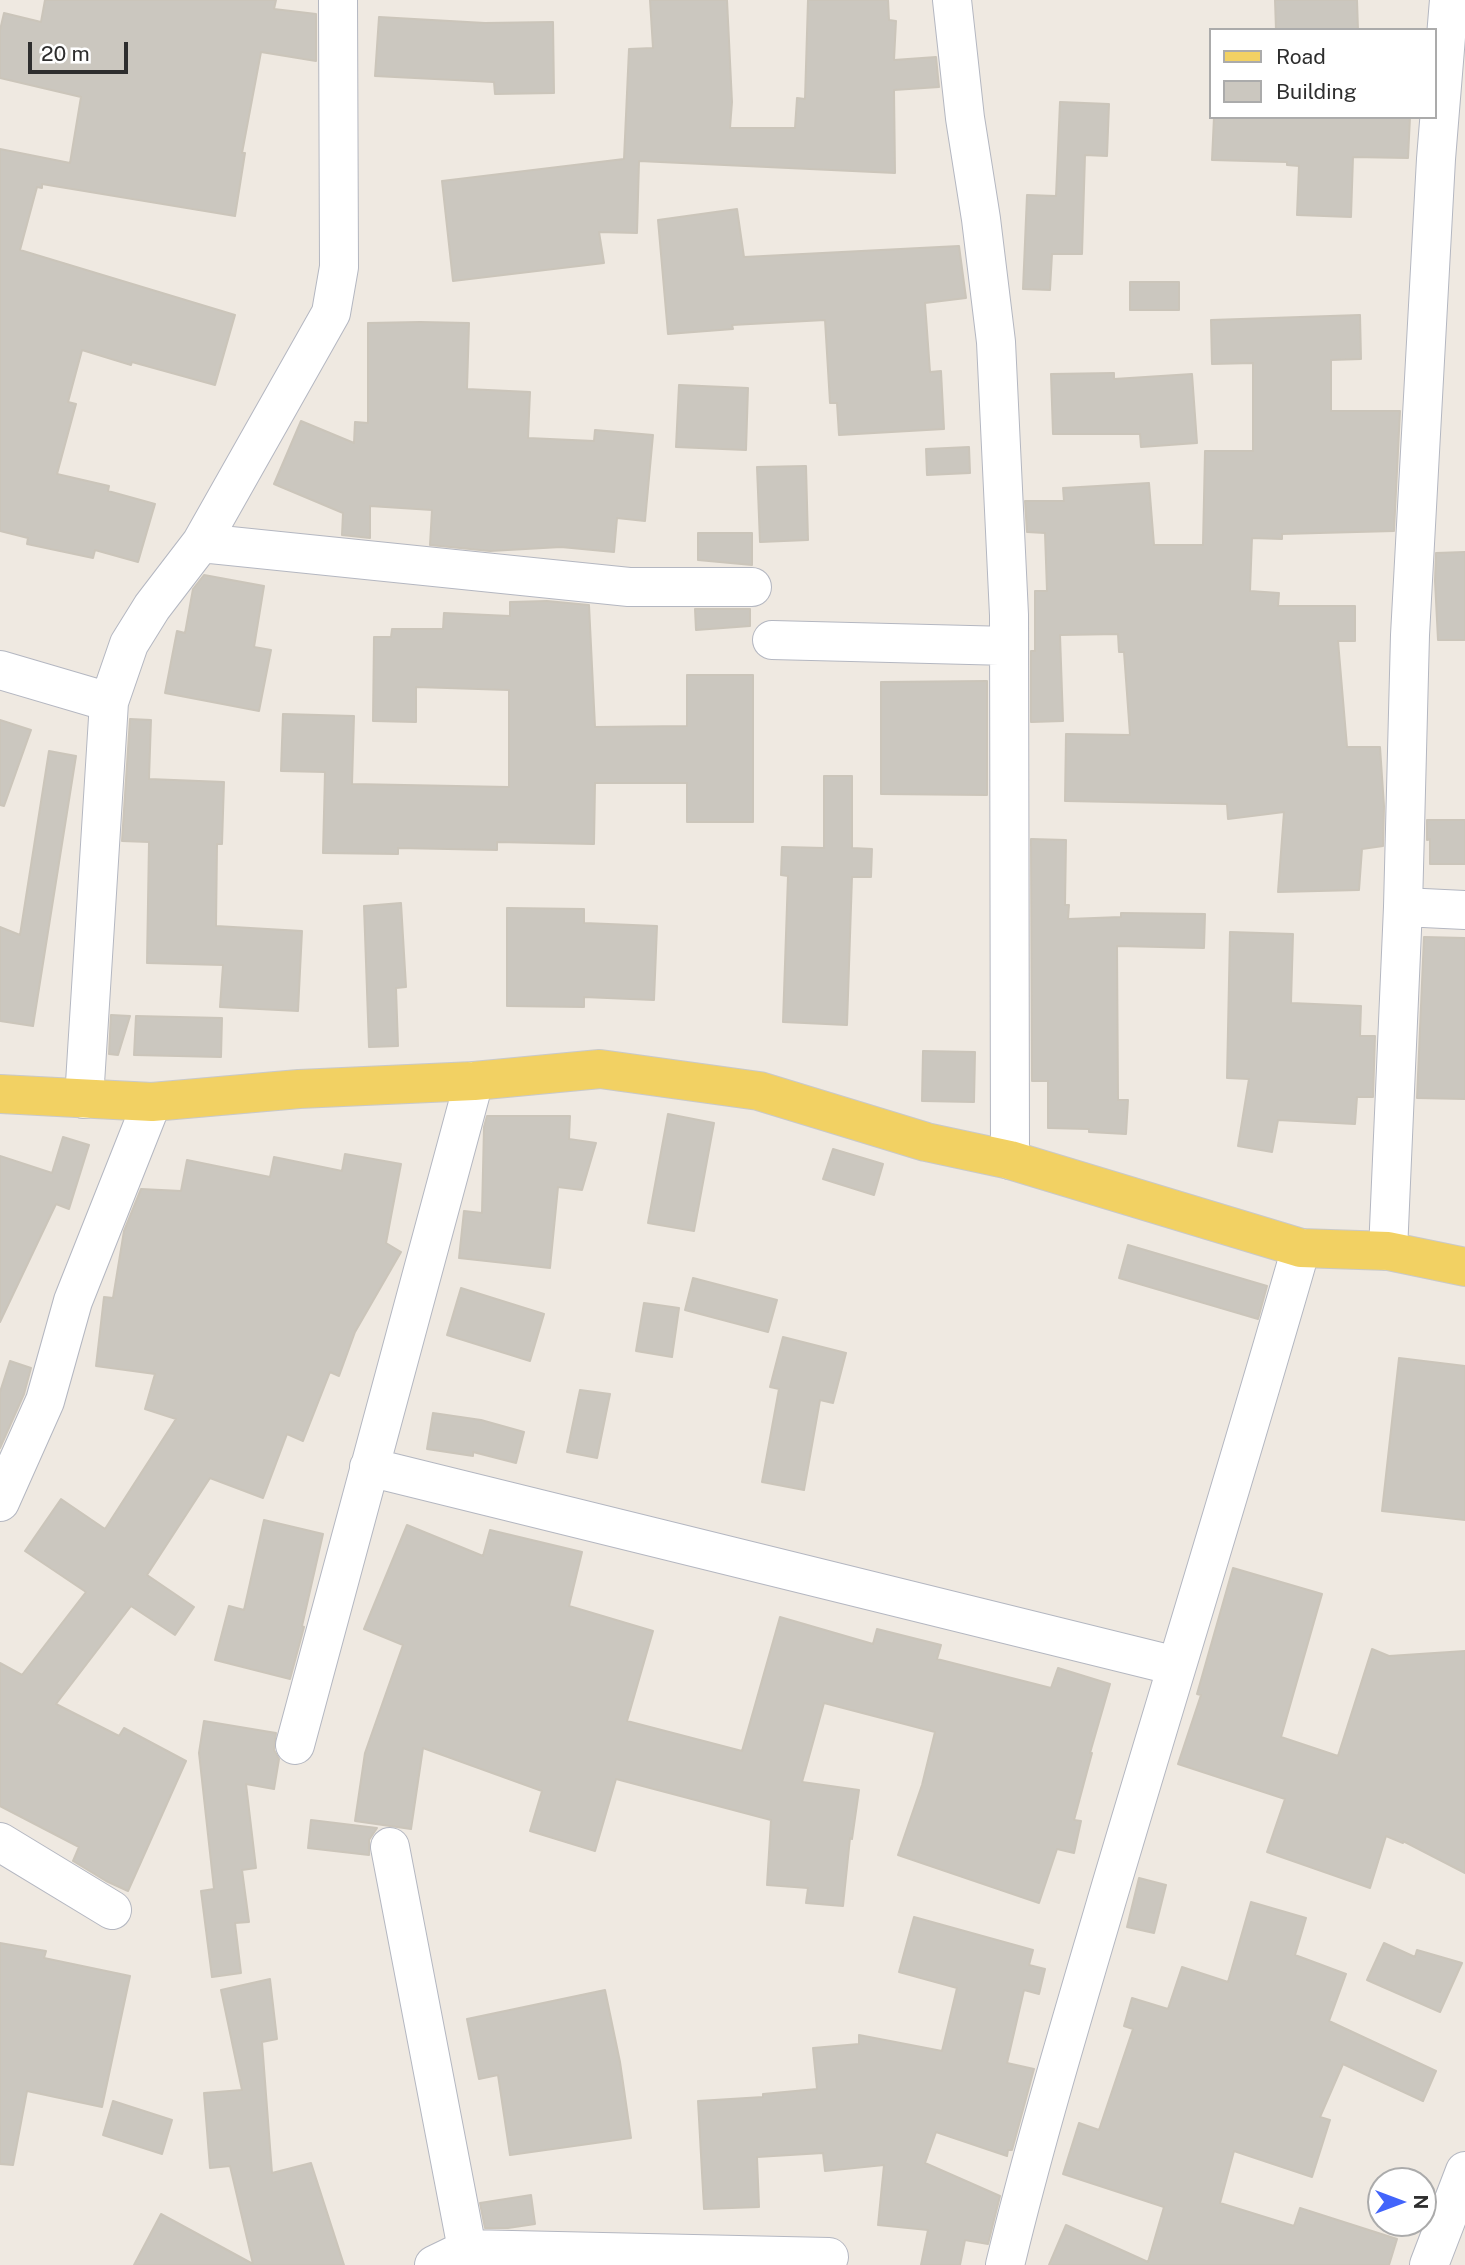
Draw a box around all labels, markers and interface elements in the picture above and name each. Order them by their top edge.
scale bar [32,28,131,72]
legend [1210,28,1437,119]
text: 20 m [41,41,90,66]
text: Road [1276,44,1326,69]
text: Building [1276,79,1357,104]
north arrow [1367,2167,1437,2237]
text: N [1410,2195,1432,2209]

